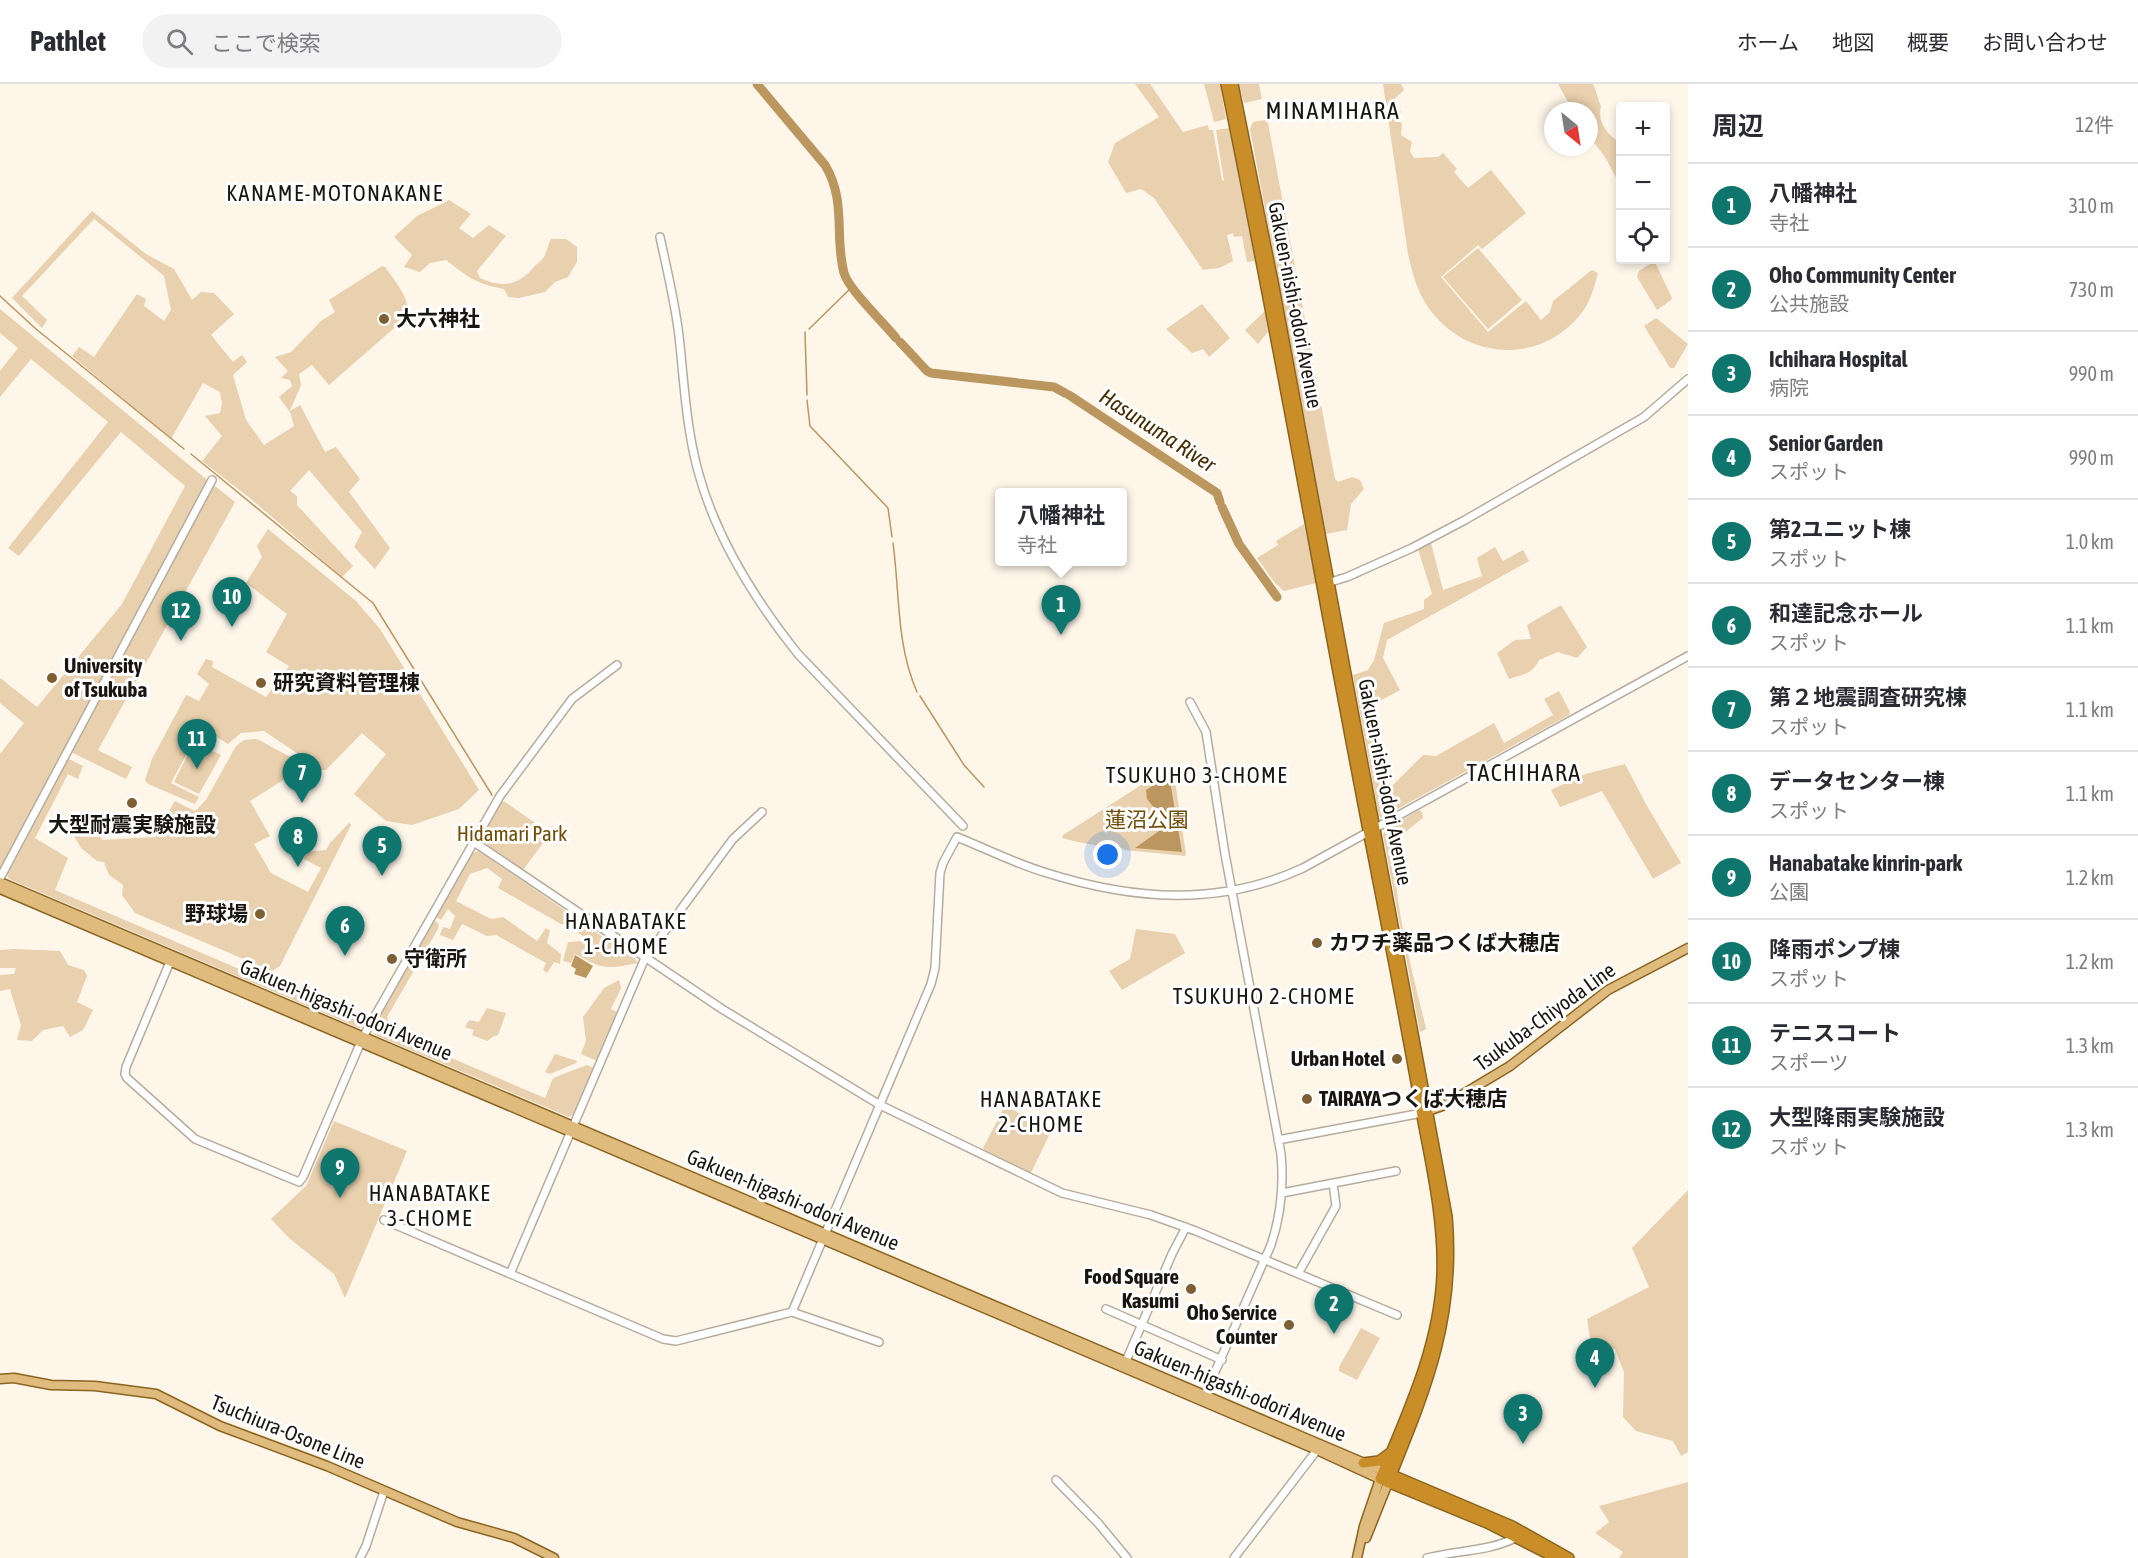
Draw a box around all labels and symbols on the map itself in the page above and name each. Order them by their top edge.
district label: MINAMIHARA [1266,97,1400,124]
north arrow [1544,102,1598,156]
district label: KANAME-MOTONAKANE [226,180,444,206]
street label: Gakuen-nishi-odori Avenue [1264,200,1328,410]
place label: 大六神社 [396,306,480,330]
marker: 大六神社 [377,312,391,326]
water label: Hasunuma River [1095,383,1222,478]
pin: 10 [212,578,252,627]
pin: 1 [1042,586,1080,635]
pin: 12 [162,592,201,641]
place label: University of Tsukuba [64,653,147,701]
place label: 研究資料管理棟 [273,670,420,694]
marker: University of Tsukuba [45,671,59,685]
marker: 研究資料管理棟 [254,676,268,690]
street label: Gakuen-nishi-odori Avenue [1354,677,1418,887]
pin: 11 [178,720,216,769]
pin: 7 [282,754,322,803]
district label: TACHIHARA [1466,759,1582,786]
district label: TSUKUHO 3-CHOME [1106,762,1288,788]
marker: 大型耐震実験施設 [125,796,139,810]
park label: 蓮沼公園 [1105,807,1189,831]
place label: 大型耐震実験施設 [48,812,216,836]
pin: 8 [278,818,318,867]
park label: Hidamari Park [457,821,567,845]
pin: 5 [362,826,401,876]
your location [1093,840,1122,869]
place label: 野球場 [185,901,248,925]
pin: 6 [326,906,364,956]
marker: 野球場 [253,907,267,921]
district label: HANABATAKE 1-CHOME [565,908,687,959]
place label: カワチ薬品つくば大穂店 [1329,930,1560,954]
marker: カワチ薬品つくば大穂店 [1310,936,1324,950]
place label: 守衛所 [404,946,467,970]
marker: 守衛所 [385,952,399,966]
street label: Gakuen-higashi-odori Avenue [237,953,456,1065]
street label: Tsukuba-Chiyoda Line [1469,957,1619,1075]
district label: TSUKUHO 2-CHOME [1173,983,1355,1009]
place label: Urban Hotel [1291,1046,1385,1070]
marker: Urban Hotel [1390,1052,1404,1066]
district label: HANABATAKE 2-CHOME [980,1086,1102,1137]
place label: TAIRAYAつくば大穂店 [1319,1086,1507,1110]
marker: TAIRAYAつくば大穂店 [1300,1092,1314,1106]
street label: Gakuen-higashi-odori Avenue [684,1143,903,1255]
pin: 9 [320,1148,360,1198]
district label: HANABATAKE 3-CHOME [369,1180,491,1231]
place label: Food Square Kasumi [1084,1264,1179,1312]
marker: Food Square Kasumi [1184,1282,1198,1296]
pin: 2 [1314,1284,1354,1334]
place label: Oho Service Counter [1186,1300,1278,1348]
marker: Oho Service Counter [1282,1318,1296,1332]
street label: Gakuen-higashi-odori Avenue [1131,1334,1350,1446]
pin: 4 [1576,1338,1614,1388]
street label: Tsuchiura-Osone Line [208,1389,369,1473]
pin: 3 [1504,1394,1543,1444]

